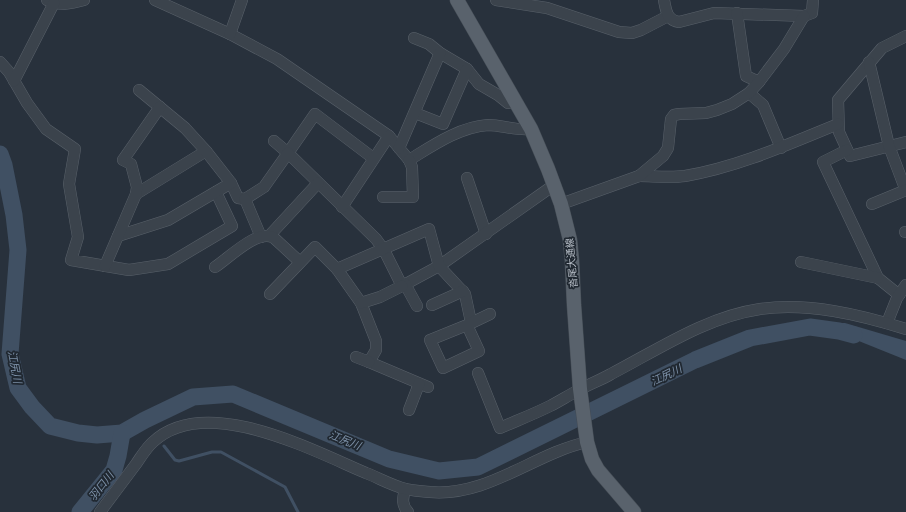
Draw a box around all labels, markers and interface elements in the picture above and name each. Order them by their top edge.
street label: 沓尾大通線 [564,238,579,288]
water label: 江尻川 [6,350,24,385]
water label: 江尻川 [649,362,684,388]
water label: 江尻川 [327,428,363,452]
water label: 羽口川 [86,469,117,503]

